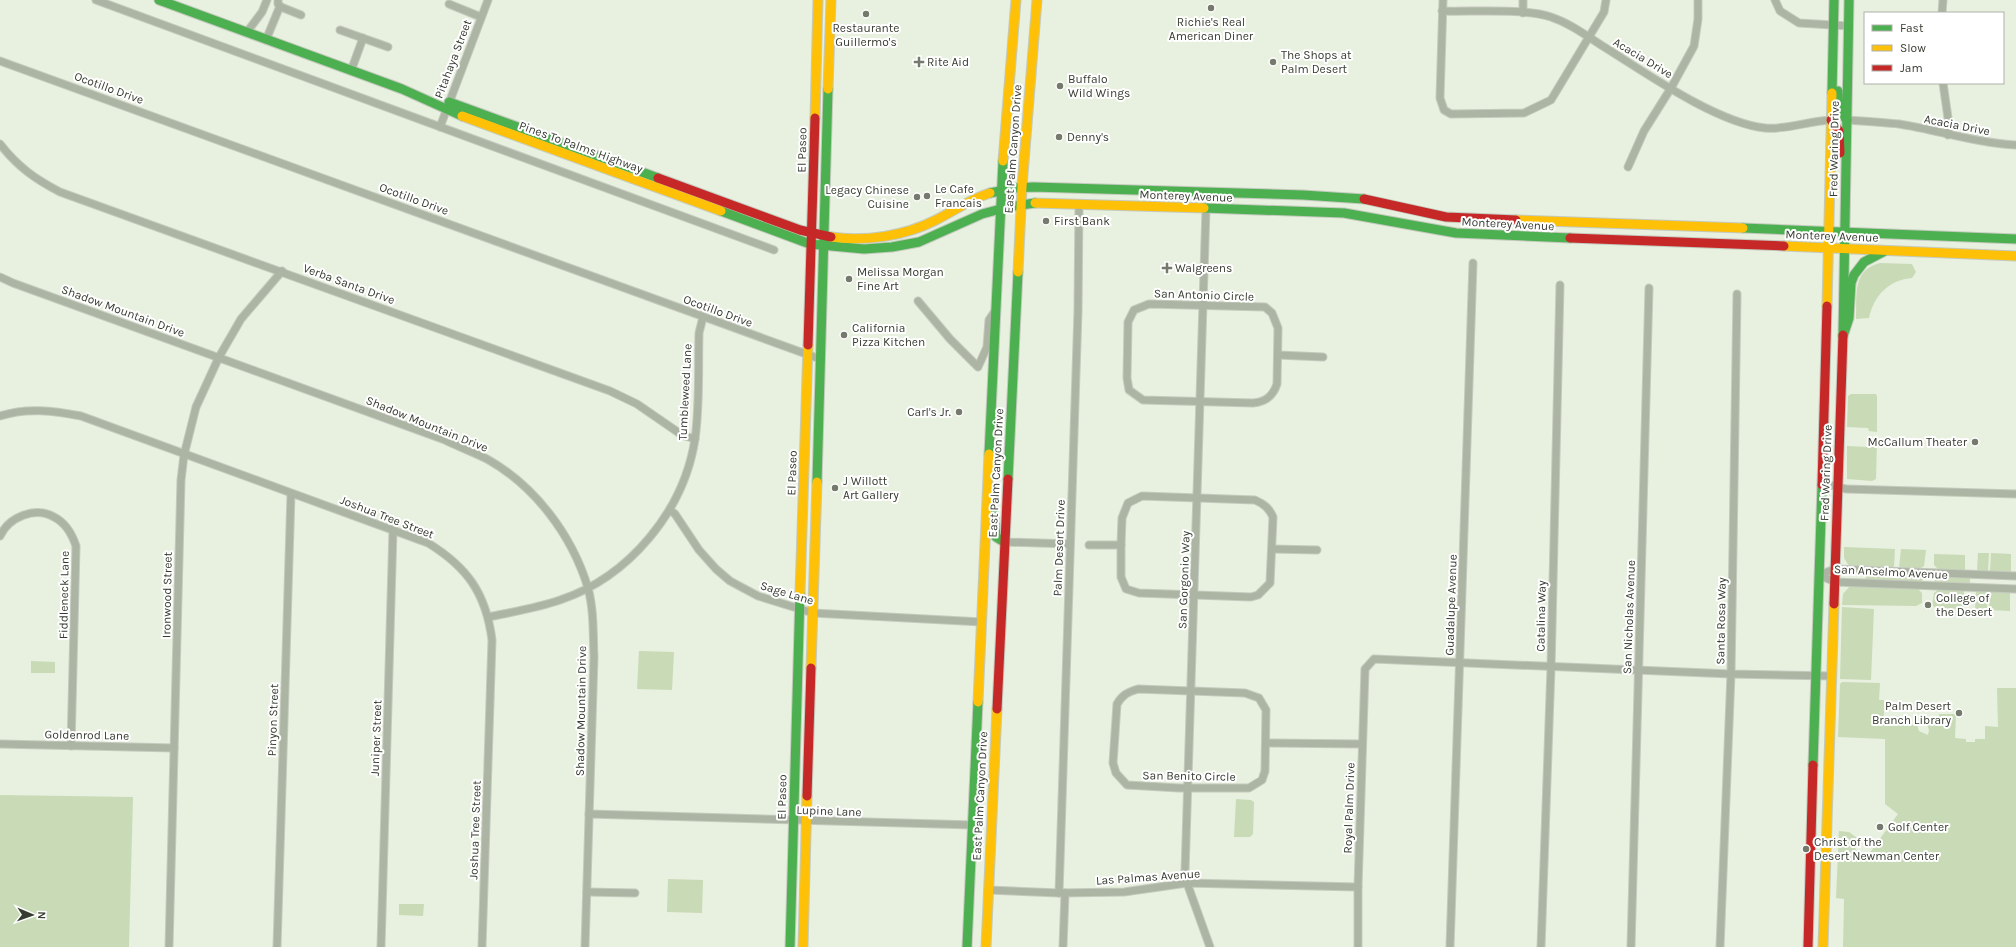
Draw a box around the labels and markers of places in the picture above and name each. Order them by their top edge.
marker: Richie's Real American Diner [1206,3,1216,13]
marker: Restaurante Guillermo's [861,9,871,19]
place label: Richie's Real American Diner [1169,15,1254,43]
place label: Restaurante Guillermo's [832,21,900,49]
place label: The Shops at Palm Desert [1281,48,1352,76]
place label: Rite Aid [927,55,969,69]
marker: Rite Aid [914,57,924,67]
marker: The Shops at Palm Desert [1268,57,1278,67]
place label: Buffalo Wild Wings [1068,72,1130,100]
marker: Buffalo Wild Wings [1055,81,1065,91]
place label: Denny's [1067,130,1109,144]
marker: Denny's [1054,132,1064,142]
place label: Le Cafe Francais [935,182,982,210]
place label: Legacy Chinese Cuisine [825,183,909,211]
marker: Le Cafe Francais [922,191,932,201]
marker: Legacy Chinese Cuisine [912,192,922,202]
place label: First Bank [1054,214,1110,228]
marker: First Bank [1041,216,1051,226]
place label: Walgreens [1175,261,1232,275]
marker: Walgreens [1162,263,1172,273]
place label: Melissa Morgan Fine Art [857,265,944,293]
marker: Melissa Morgan Fine Art [844,274,854,284]
place label: California Pizza Kitchen [852,321,925,349]
marker: California Pizza Kitchen [839,330,849,340]
place label: Carl's Jr. [907,405,951,419]
marker: Carl's Jr. [954,407,964,417]
place label: McCallum Theater [1868,435,1968,449]
marker: McCallum Theater [1970,437,1980,447]
place label: J Willott Art Gallery [843,474,899,502]
marker: J Willott Art Gallery [830,483,840,493]
place label: College of the Desert [1936,591,1993,619]
marker: College of the Desert [1923,600,1933,610]
place label: Palm Desert Branch Library [1872,699,1951,727]
marker: Palm Desert Branch Library [1954,708,1964,718]
place label: Golf Center [1888,820,1949,834]
marker: Golf Center [1875,822,1885,832]
place label: Christ of the Desert Newman Center [1814,835,1940,863]
marker: Christ of the Desert Newman Center [1801,844,1811,854]

